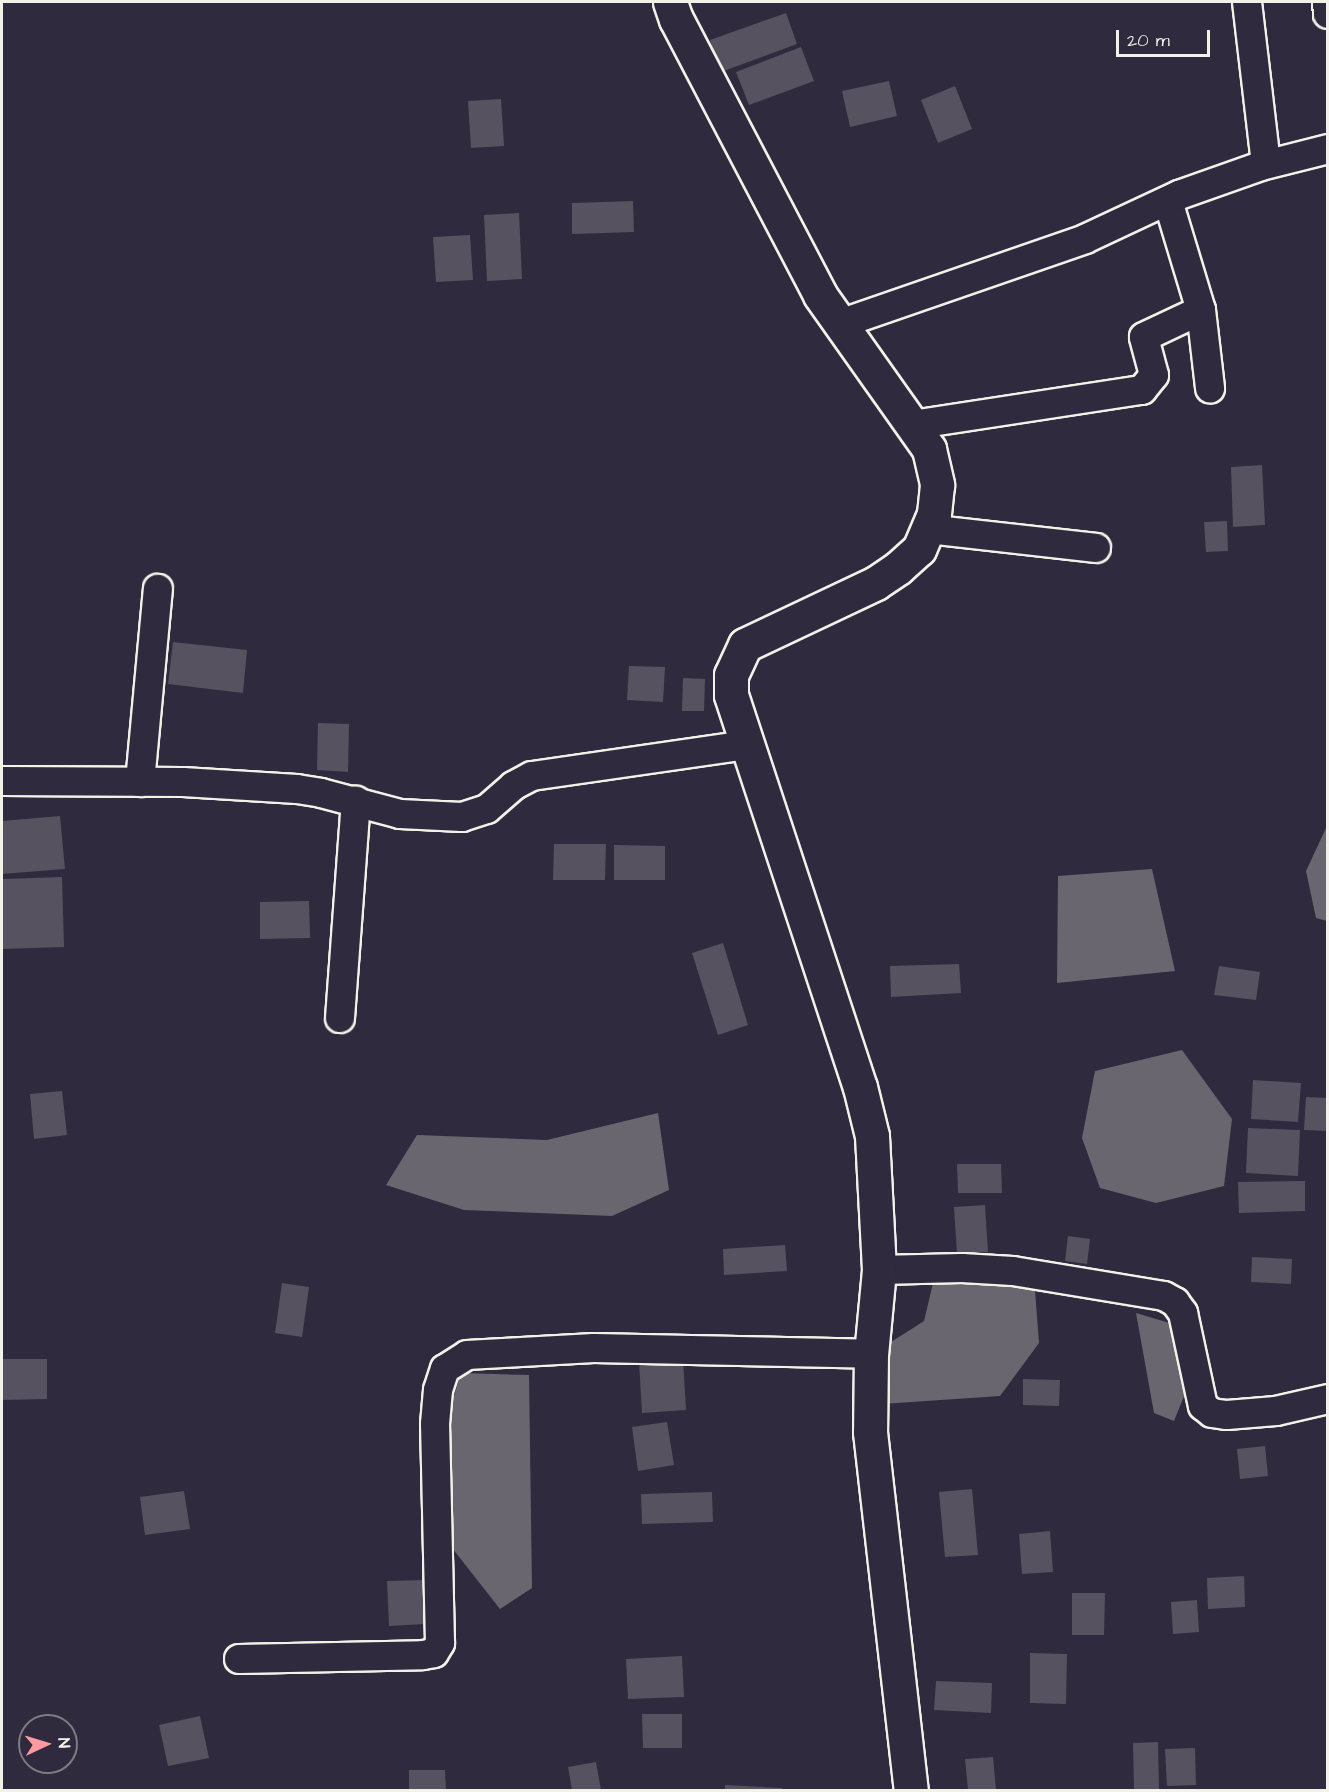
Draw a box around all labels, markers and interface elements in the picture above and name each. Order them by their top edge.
scale bar [1119,18,1214,56]
text: 20 m [1127,28,1170,53]
north arrow [18,1714,78,1774]
text: N [53,1737,75,1749]

